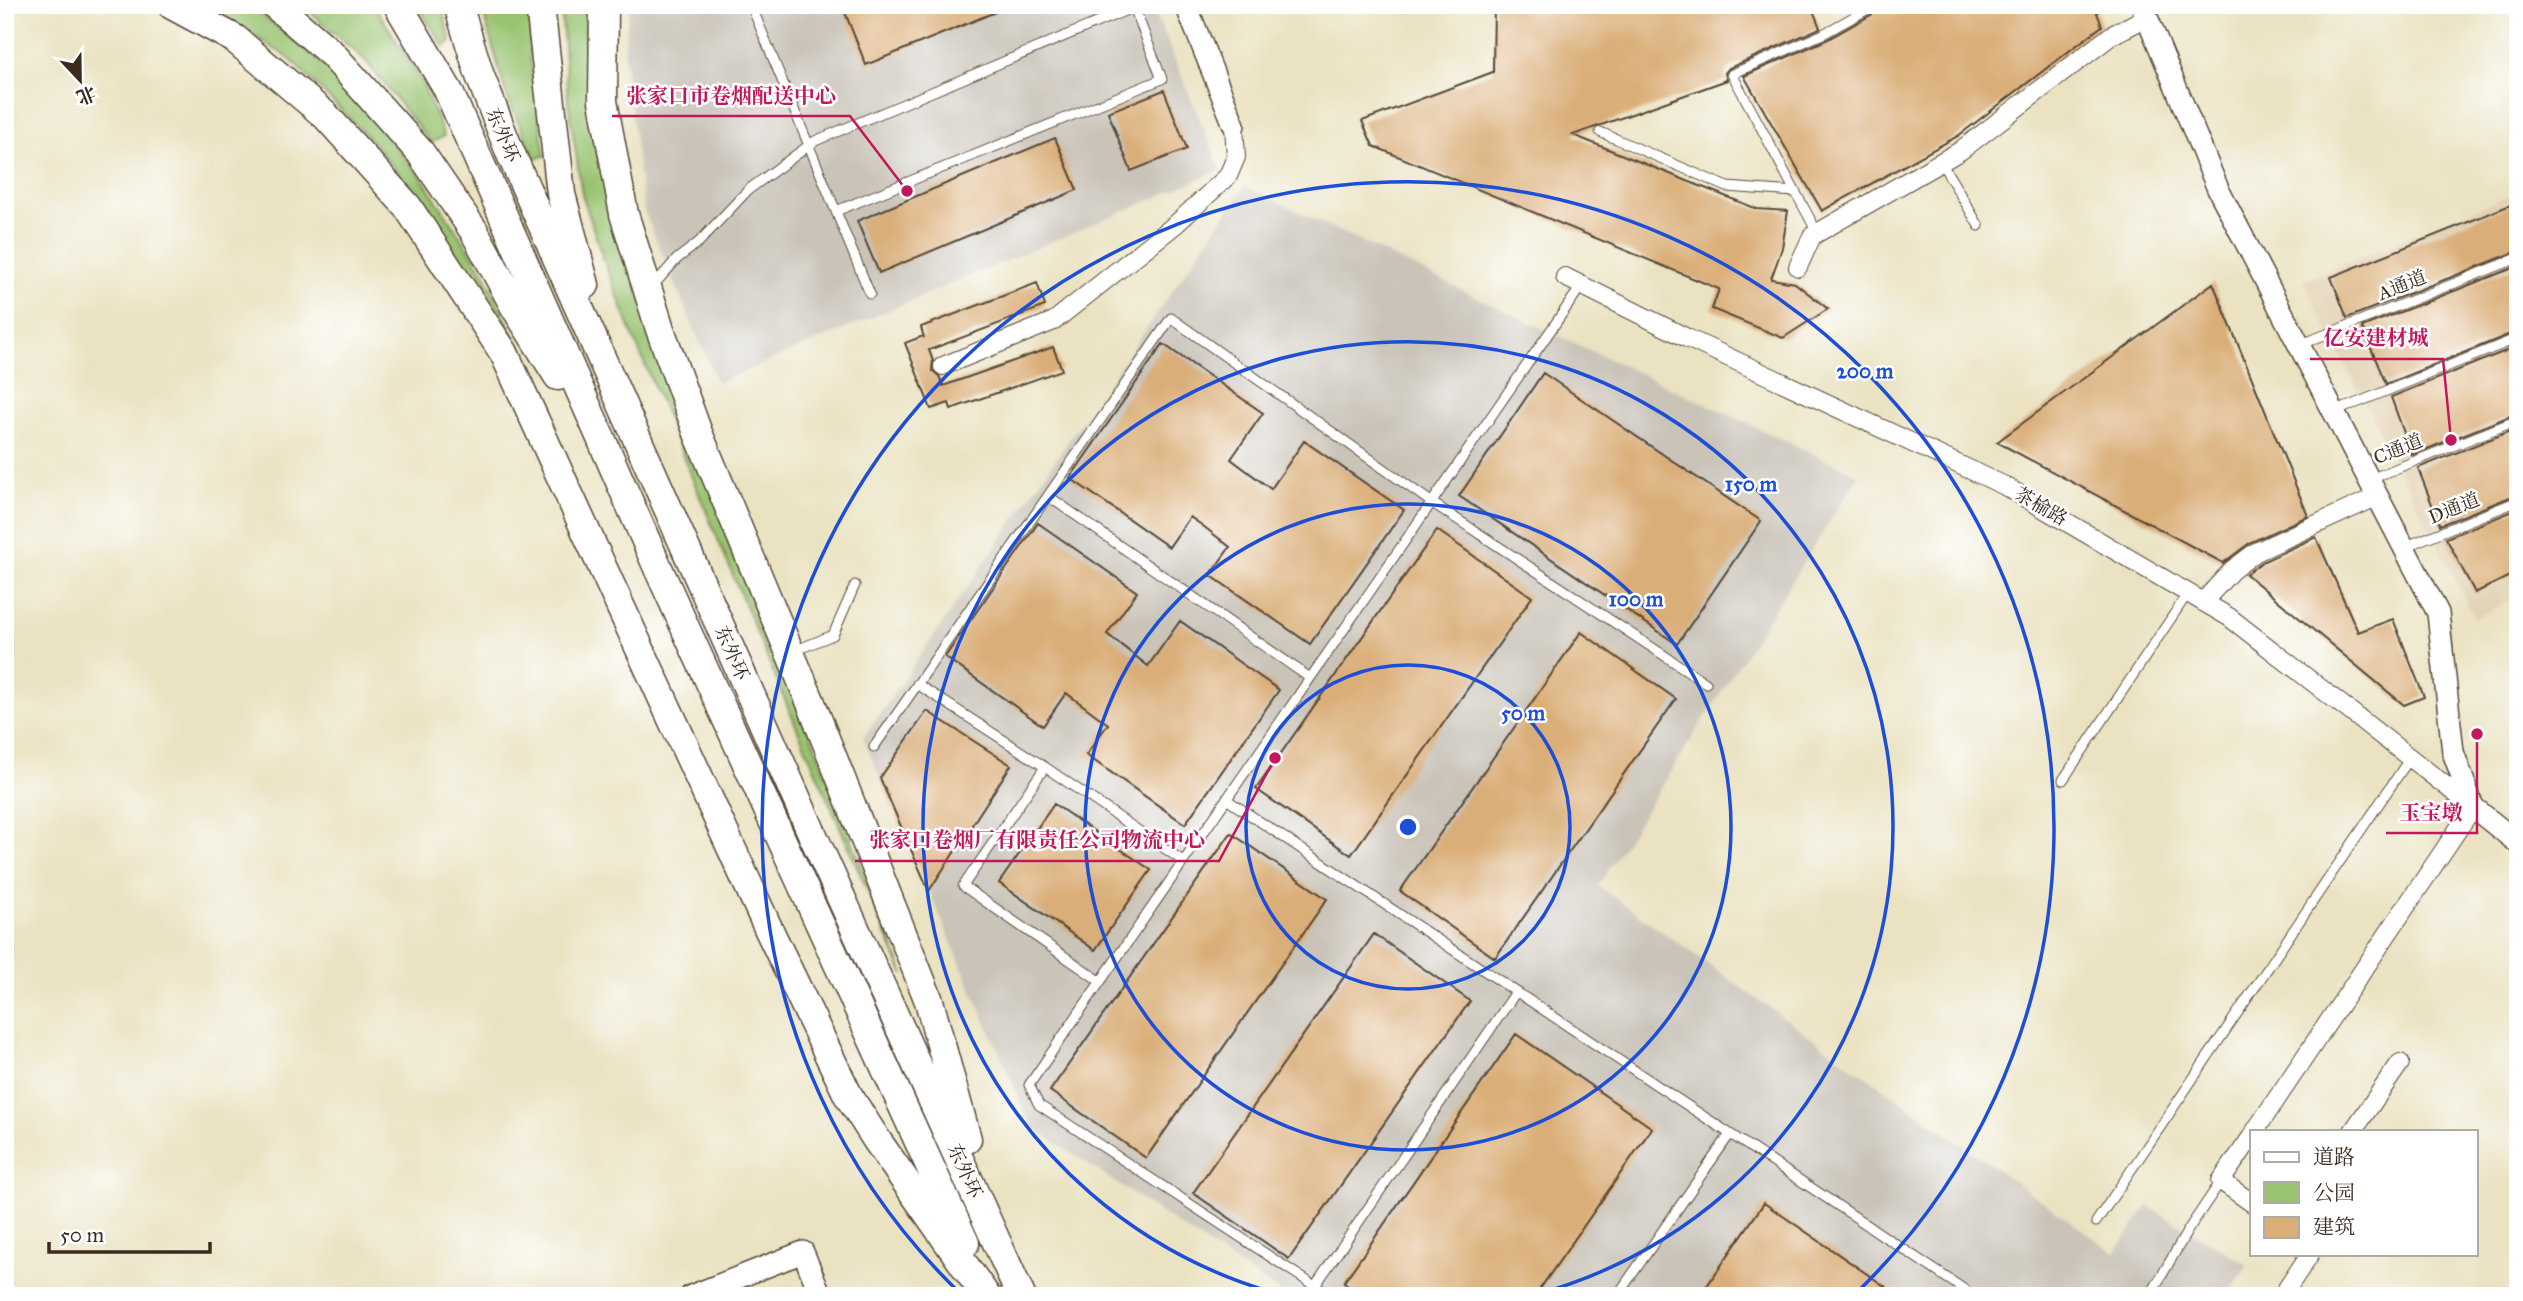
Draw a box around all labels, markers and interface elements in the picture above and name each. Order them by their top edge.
north arrow [46,46,116,116]
callout: 张家口市卷烟配送中心 [612,74,850,116]
text: 北 [73,81,99,110]
text: 张家口市卷烟配送中心 [626,83,836,109]
street label: 东外环 [481,104,525,166]
street label: A通道 [2373,265,2430,306]
callout: 亿安建材城 [2310,317,2443,359]
text: 亿安建材城 [2324,325,2429,351]
text: 200 m [1837,358,1894,384]
street label: C通道 [2370,429,2426,469]
text: 150 m [1725,471,1777,497]
street label: 茶榆路 [2011,482,2071,530]
street label: D通道 [2425,487,2483,529]
text: 100 m [1609,586,1664,612]
street label: 东外环 [710,622,754,684]
text: 50 m [1501,700,1545,726]
callout: 玉宝墩 [2386,791,2477,833]
text: 玉宝墩 [2400,800,2463,826]
centre of rings [1396,815,1420,839]
callout: 张家口卷烟厂有限责任公司物流中心 [855,819,1219,861]
text: 张家口卷烟厂有限责任公司物流中心 [869,827,1205,853]
legend [2250,1130,2478,1256]
street label: 东外环 [943,1140,987,1202]
text: 道路 [2313,1144,2355,1170]
text: 公园 [2313,1180,2355,1206]
scale bar [49,1210,210,1254]
text: 建筑 [2313,1214,2355,1240]
text: 50 m [60,1222,105,1248]

